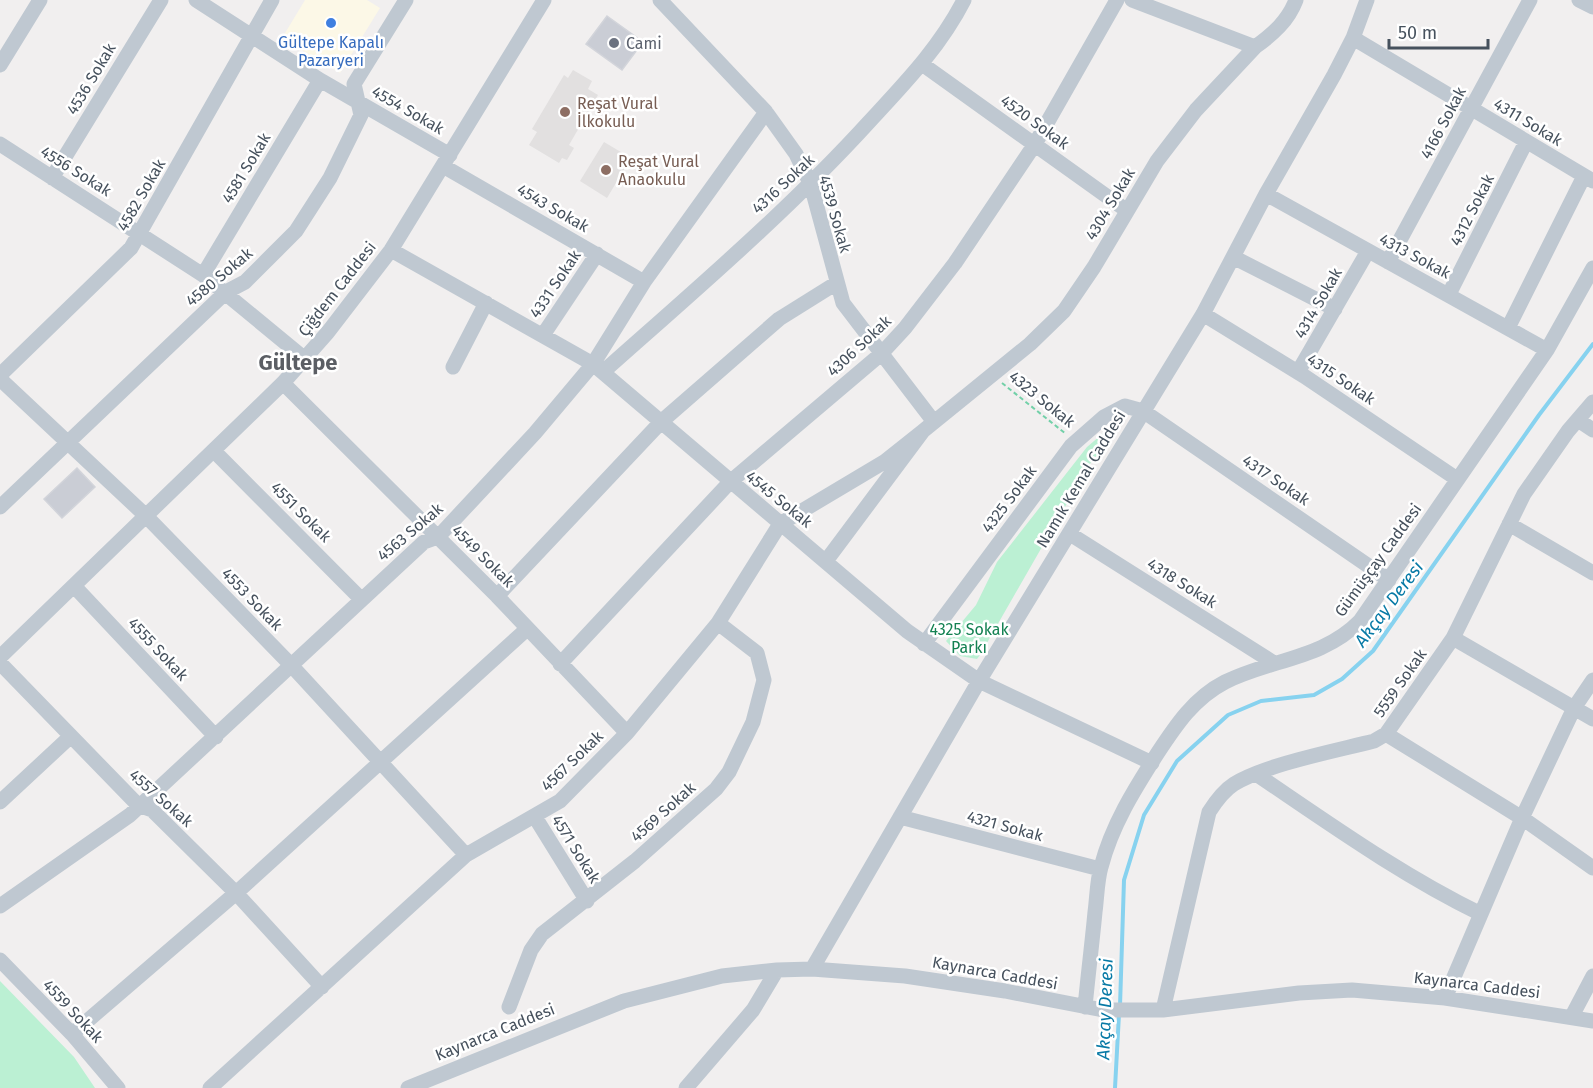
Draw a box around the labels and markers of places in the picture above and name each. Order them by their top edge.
marker: Gültepe Kapalı Pazaryeri [324,16,338,30]
place label: Gültepe Kapalı Pazaryeri [278,33,384,70]
place label: Cami [626,34,662,53]
marker: Cami [607,36,621,50]
place label: Reşat Vural İlkokulu [577,94,658,131]
marker: Reşat Vural İlkokulu [558,105,572,119]
place label: Reşat Vural Anaokulu [618,152,699,189]
marker: Reşat Vural Anaokulu [599,163,613,177]

